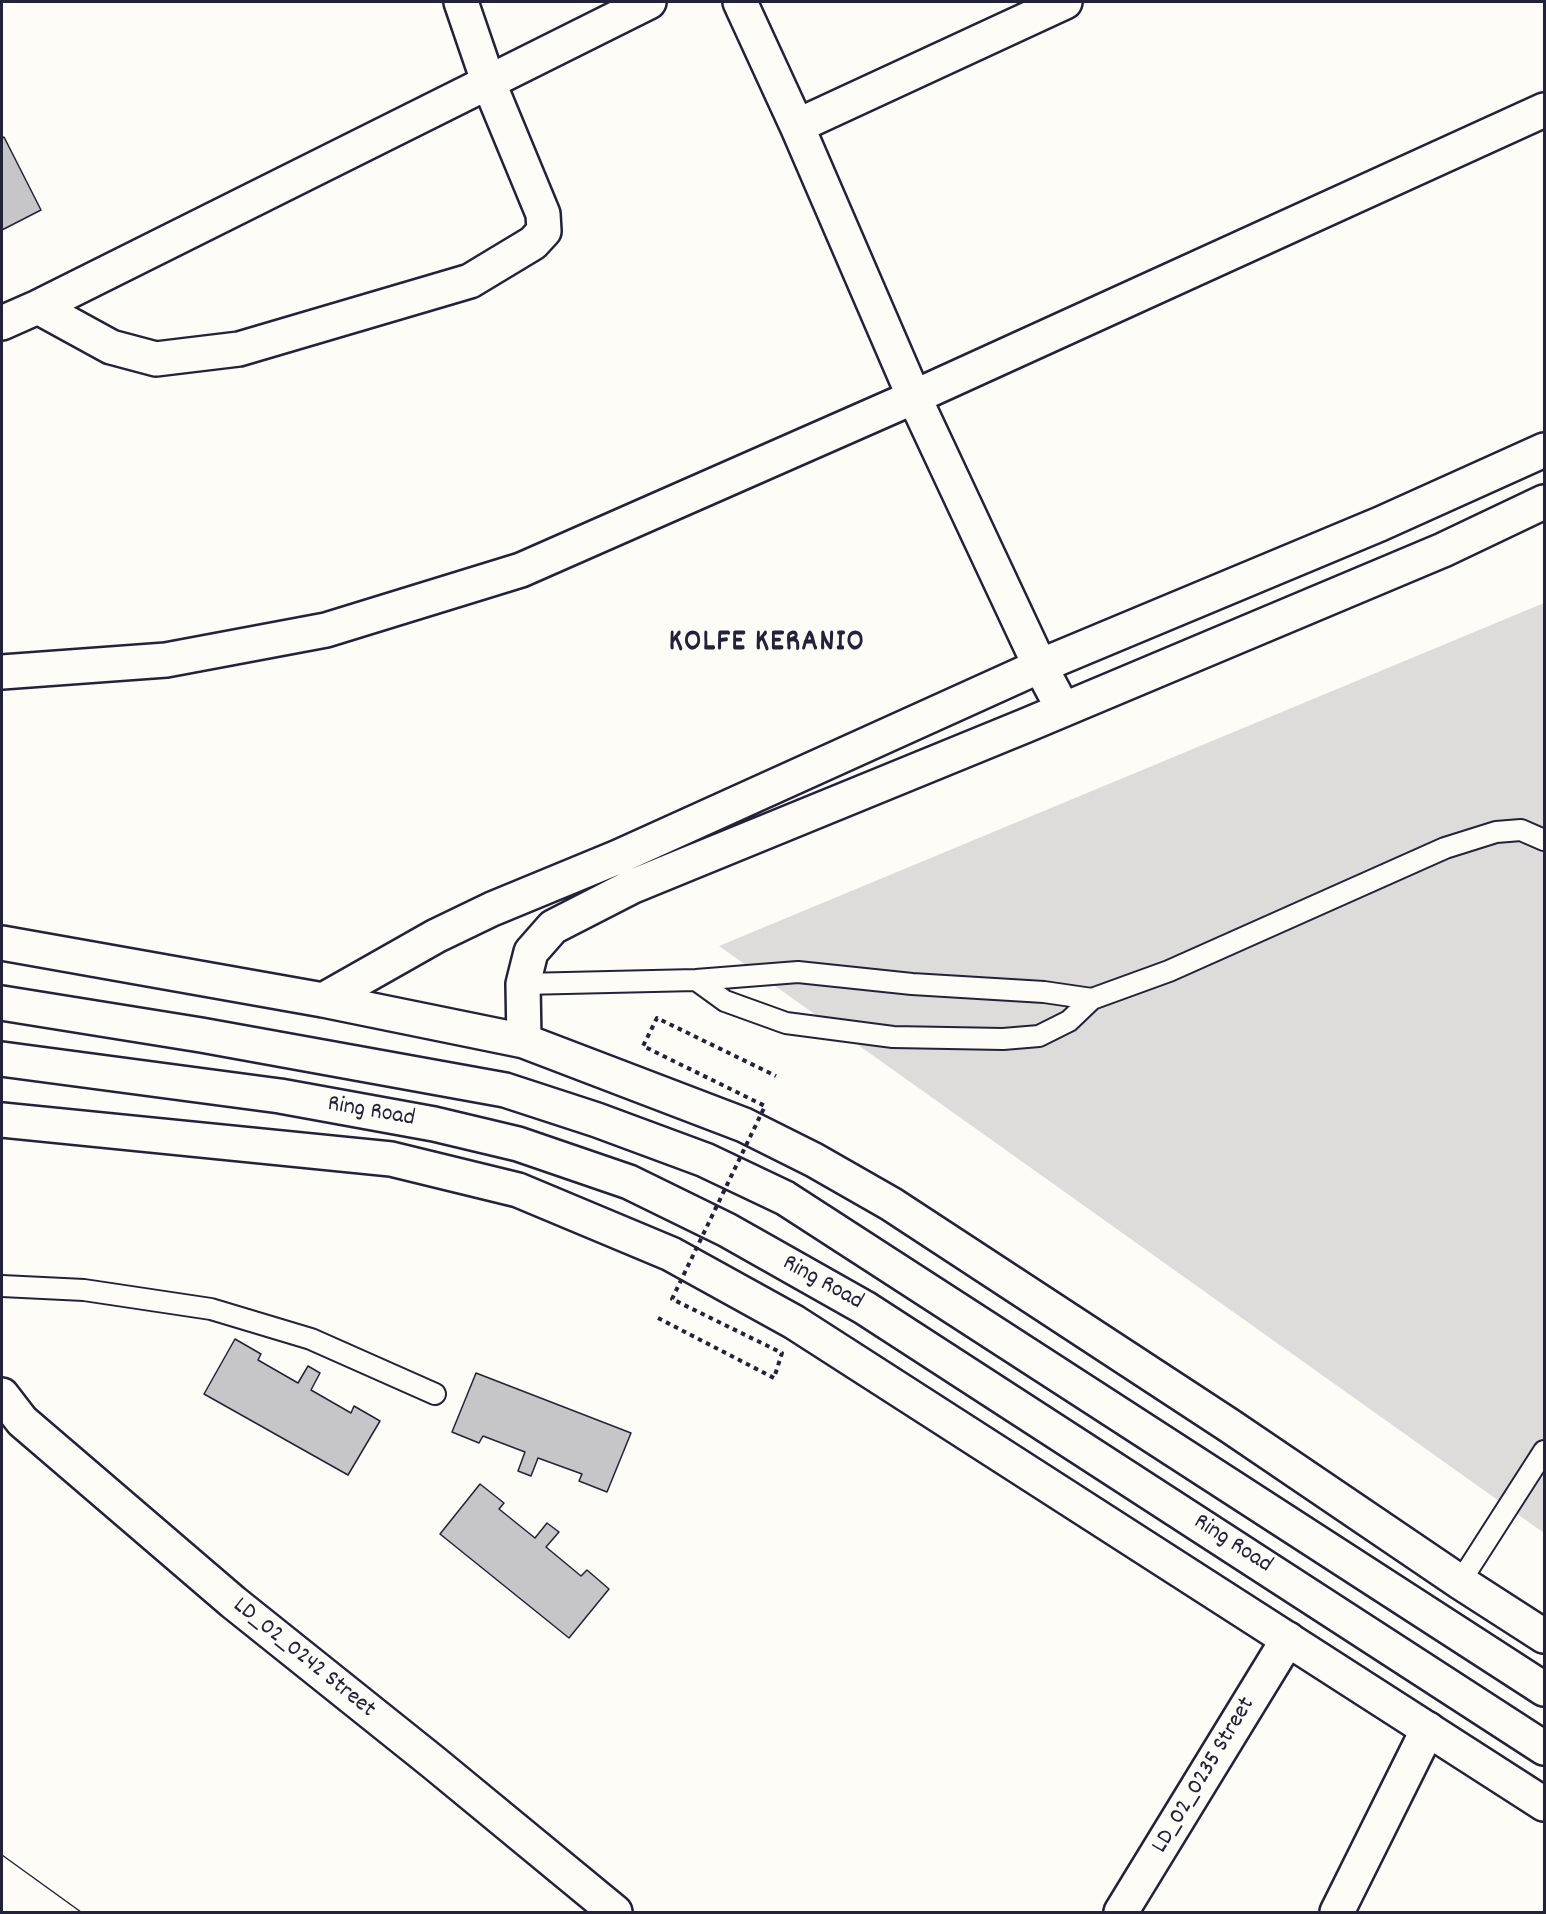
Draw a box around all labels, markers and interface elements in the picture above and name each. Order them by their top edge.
district label: KOLFE KERANIO [669,627,865,663]
street label: Ring Road [325,1091,417,1135]
street label: Ring Road [777,1250,867,1318]
street label: Ring Road [1187,1509,1277,1581]
street label: LD_02_0242 Street [226,1593,380,1725]
street label: LD_02_0235 Street [1147,1693,1263,1859]

